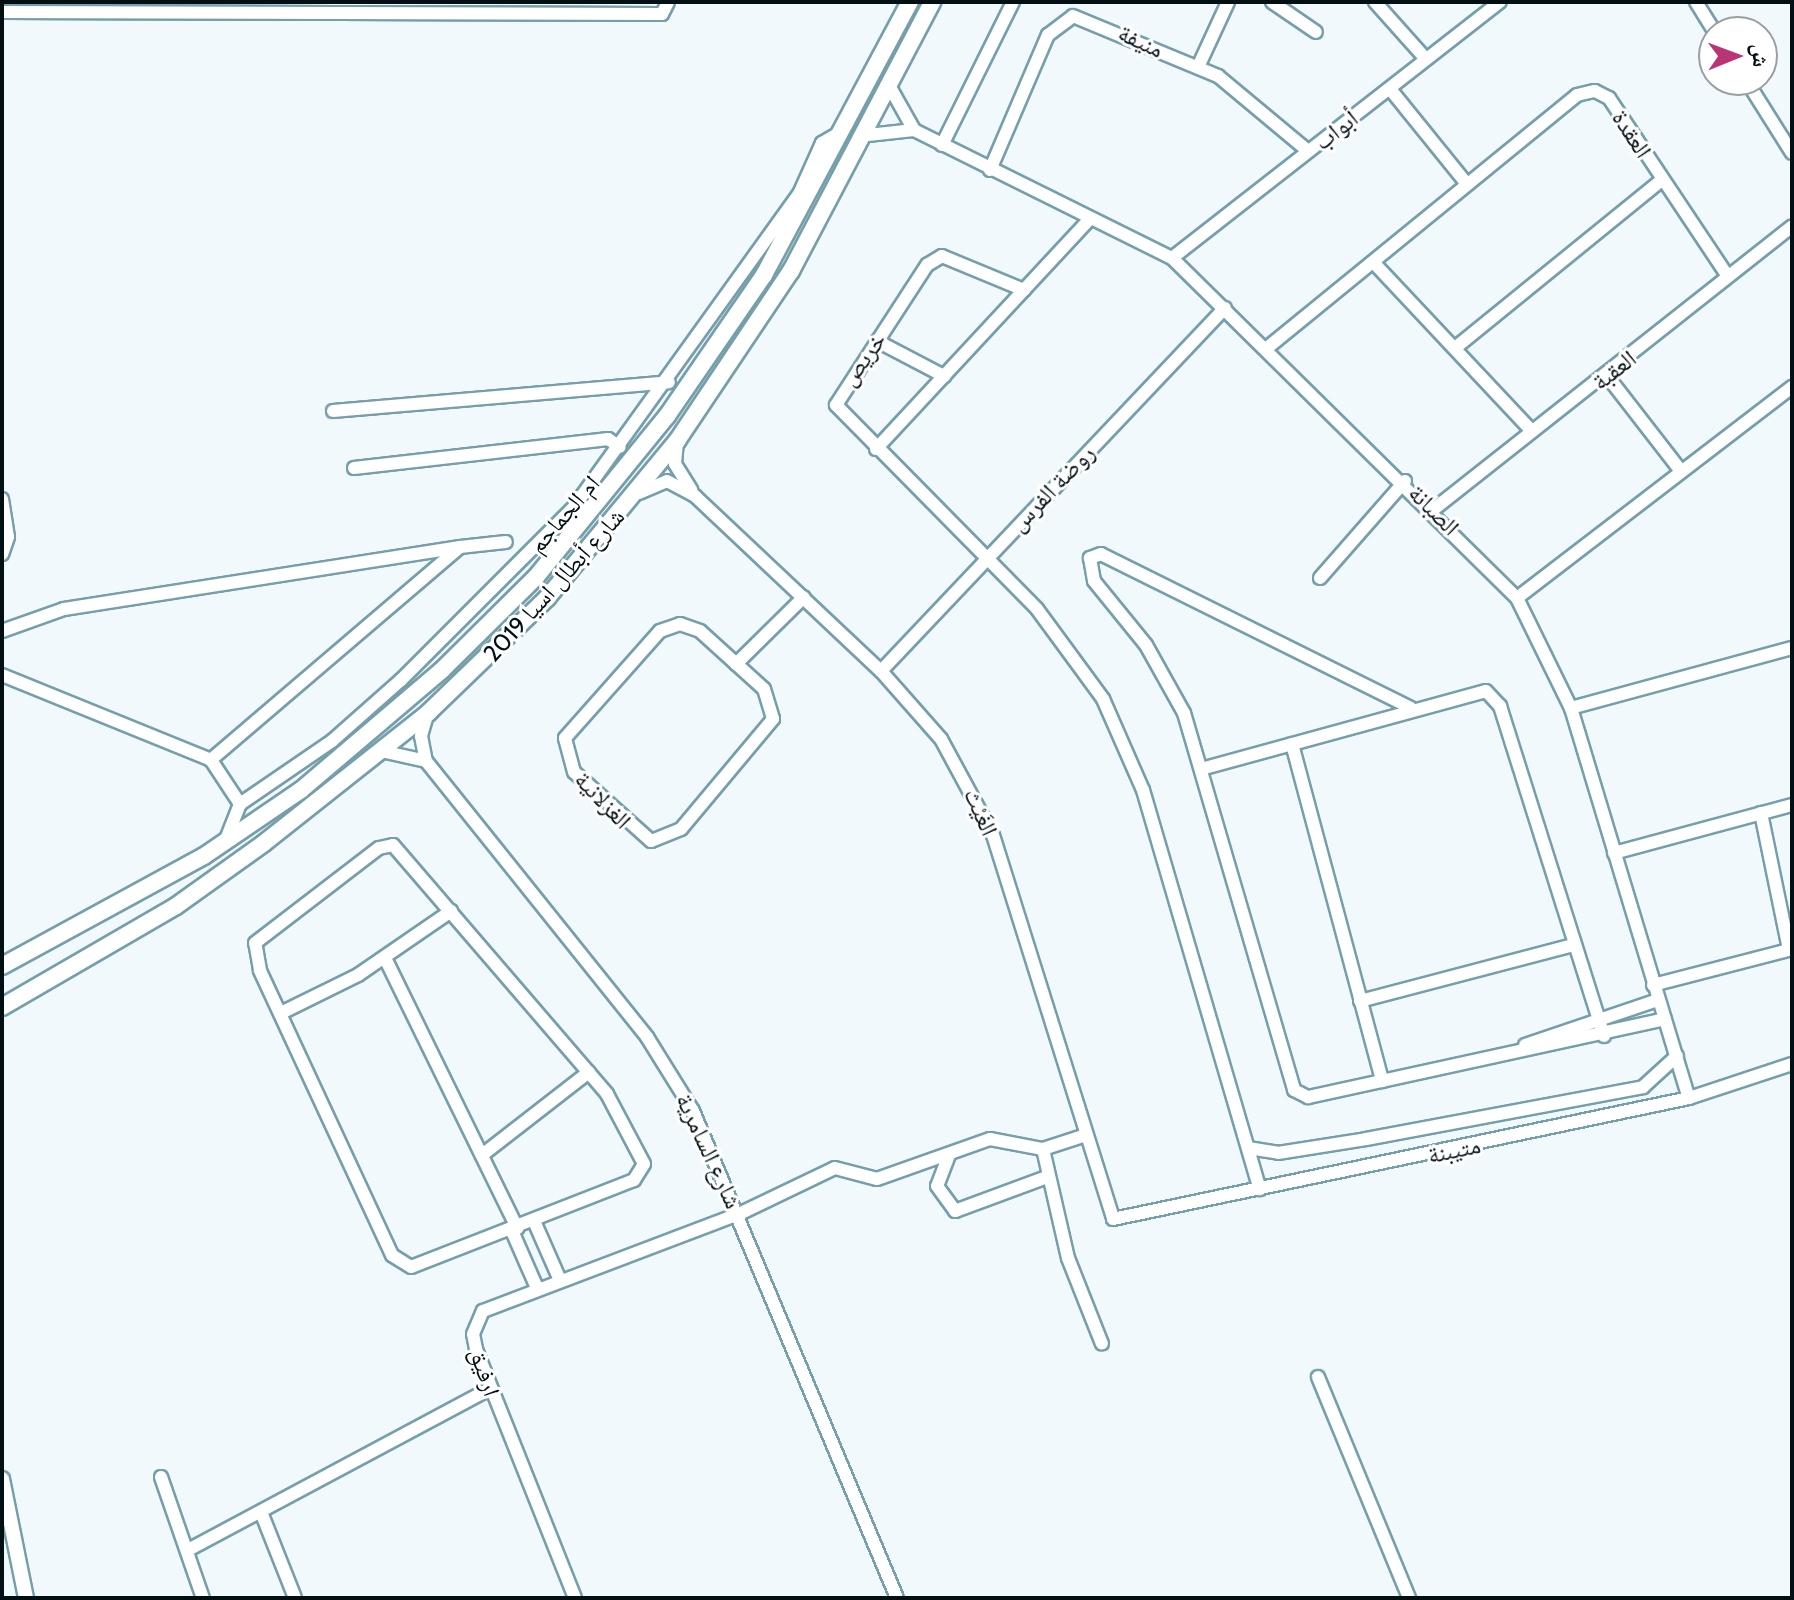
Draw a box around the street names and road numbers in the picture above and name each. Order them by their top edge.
street label: منيفة [1114,18,1168,64]
street label: أبواب [1308,104,1364,156]
street label: العقدة [1606,105,1658,163]
street label: خريص [834,326,892,392]
street label: العقبة [1586,344,1642,396]
street label: روضة الفرس [1004,439,1100,537]
street label: ام الجماجم [522,469,606,559]
street label: الصبانة [1403,479,1465,541]
street label: شارع أبطال اسيا 2019 [478,502,630,668]
street label: الغزلانية [569,765,637,835]
street label: الغَيْث [958,784,1004,840]
street label: شارع السامرية [670,1089,748,1213]
street label: متيبنة [1425,1130,1483,1170]
street label: ارفيق [464,1344,506,1400]

